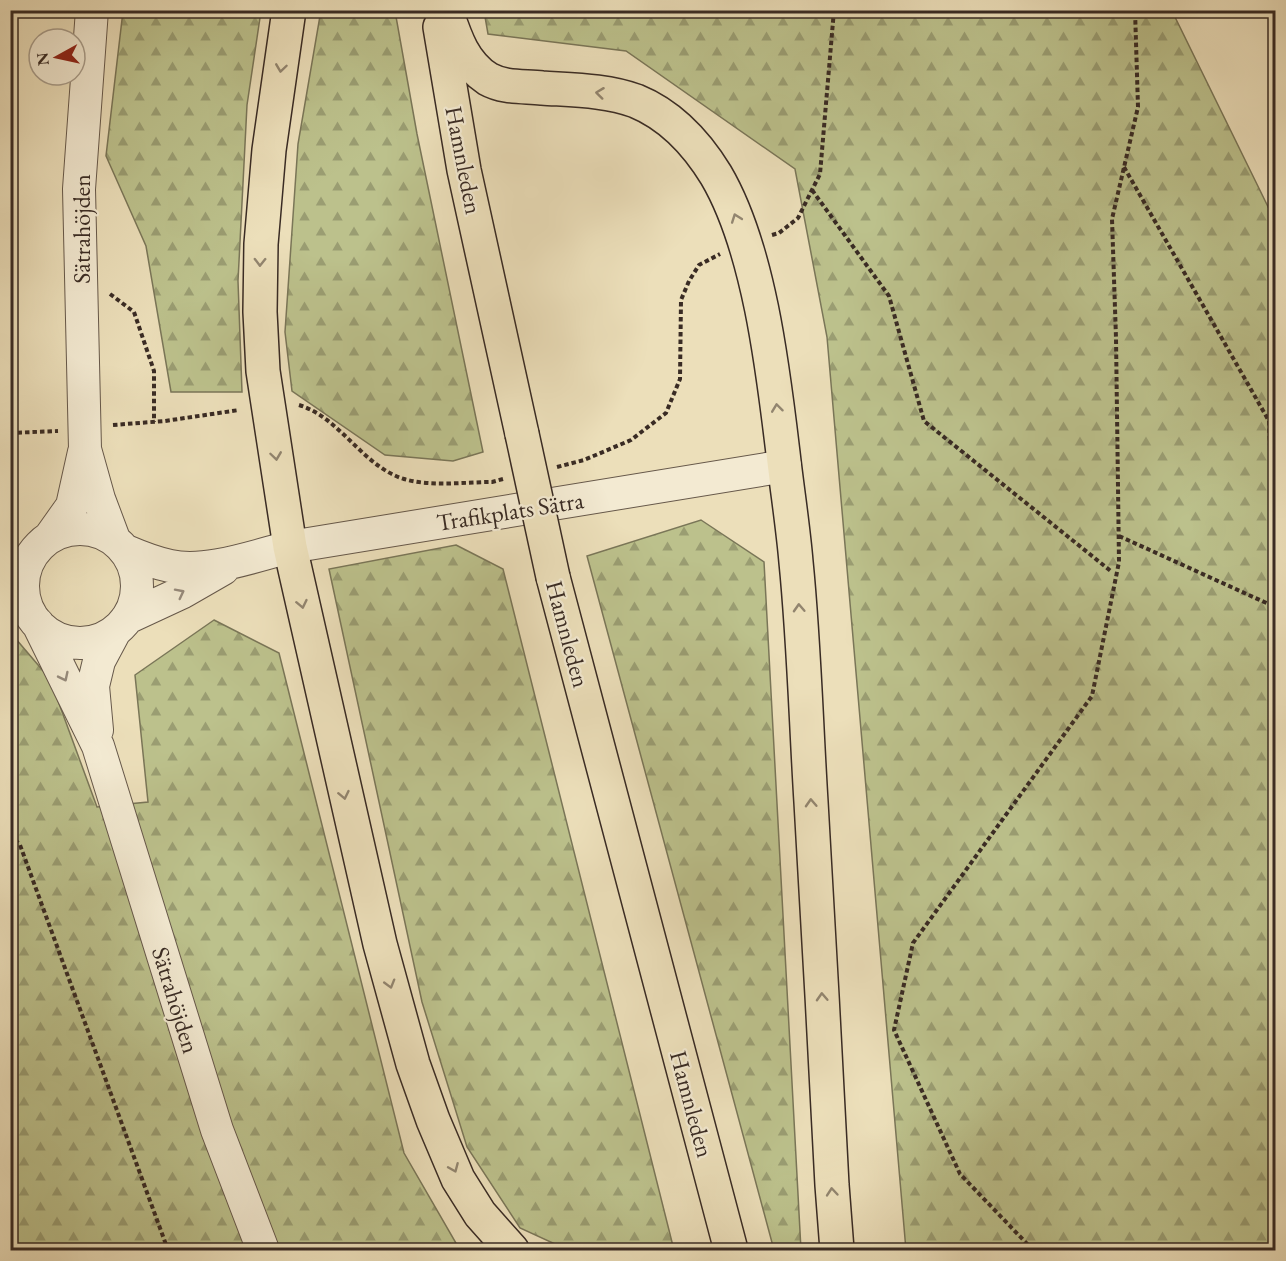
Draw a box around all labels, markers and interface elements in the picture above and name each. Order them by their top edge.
north arrow [27,27,87,87]
text: N [31,51,54,67]
one-way arrow [275,64,287,73]
one-way arrow [596,88,605,100]
street label: Hamnleden [438,103,490,217]
street label: Sätrahöjden [66,174,97,284]
one-way arrow [730,213,743,224]
one-way arrow [254,258,267,267]
one-way arrow [772,404,784,413]
one-way arrow [270,452,282,461]
street label: Trafikplats Sätra [434,484,586,538]
street label: Hamnleden [539,577,597,691]
one-way arrow [174,588,185,600]
one-way arrow [295,599,308,609]
one-way arrow [793,604,806,613]
one-way arrow [56,670,68,681]
one-way arrow [337,789,350,799]
one-way arrow [804,798,817,807]
street label: Sätrahöjden [145,943,207,1057]
one-way arrow [383,979,396,989]
one-way arrow [816,993,829,1002]
street label: Hamnleden [663,1047,721,1161]
one-way arrow [447,1162,459,1173]
one-way arrow [826,1188,839,1197]

